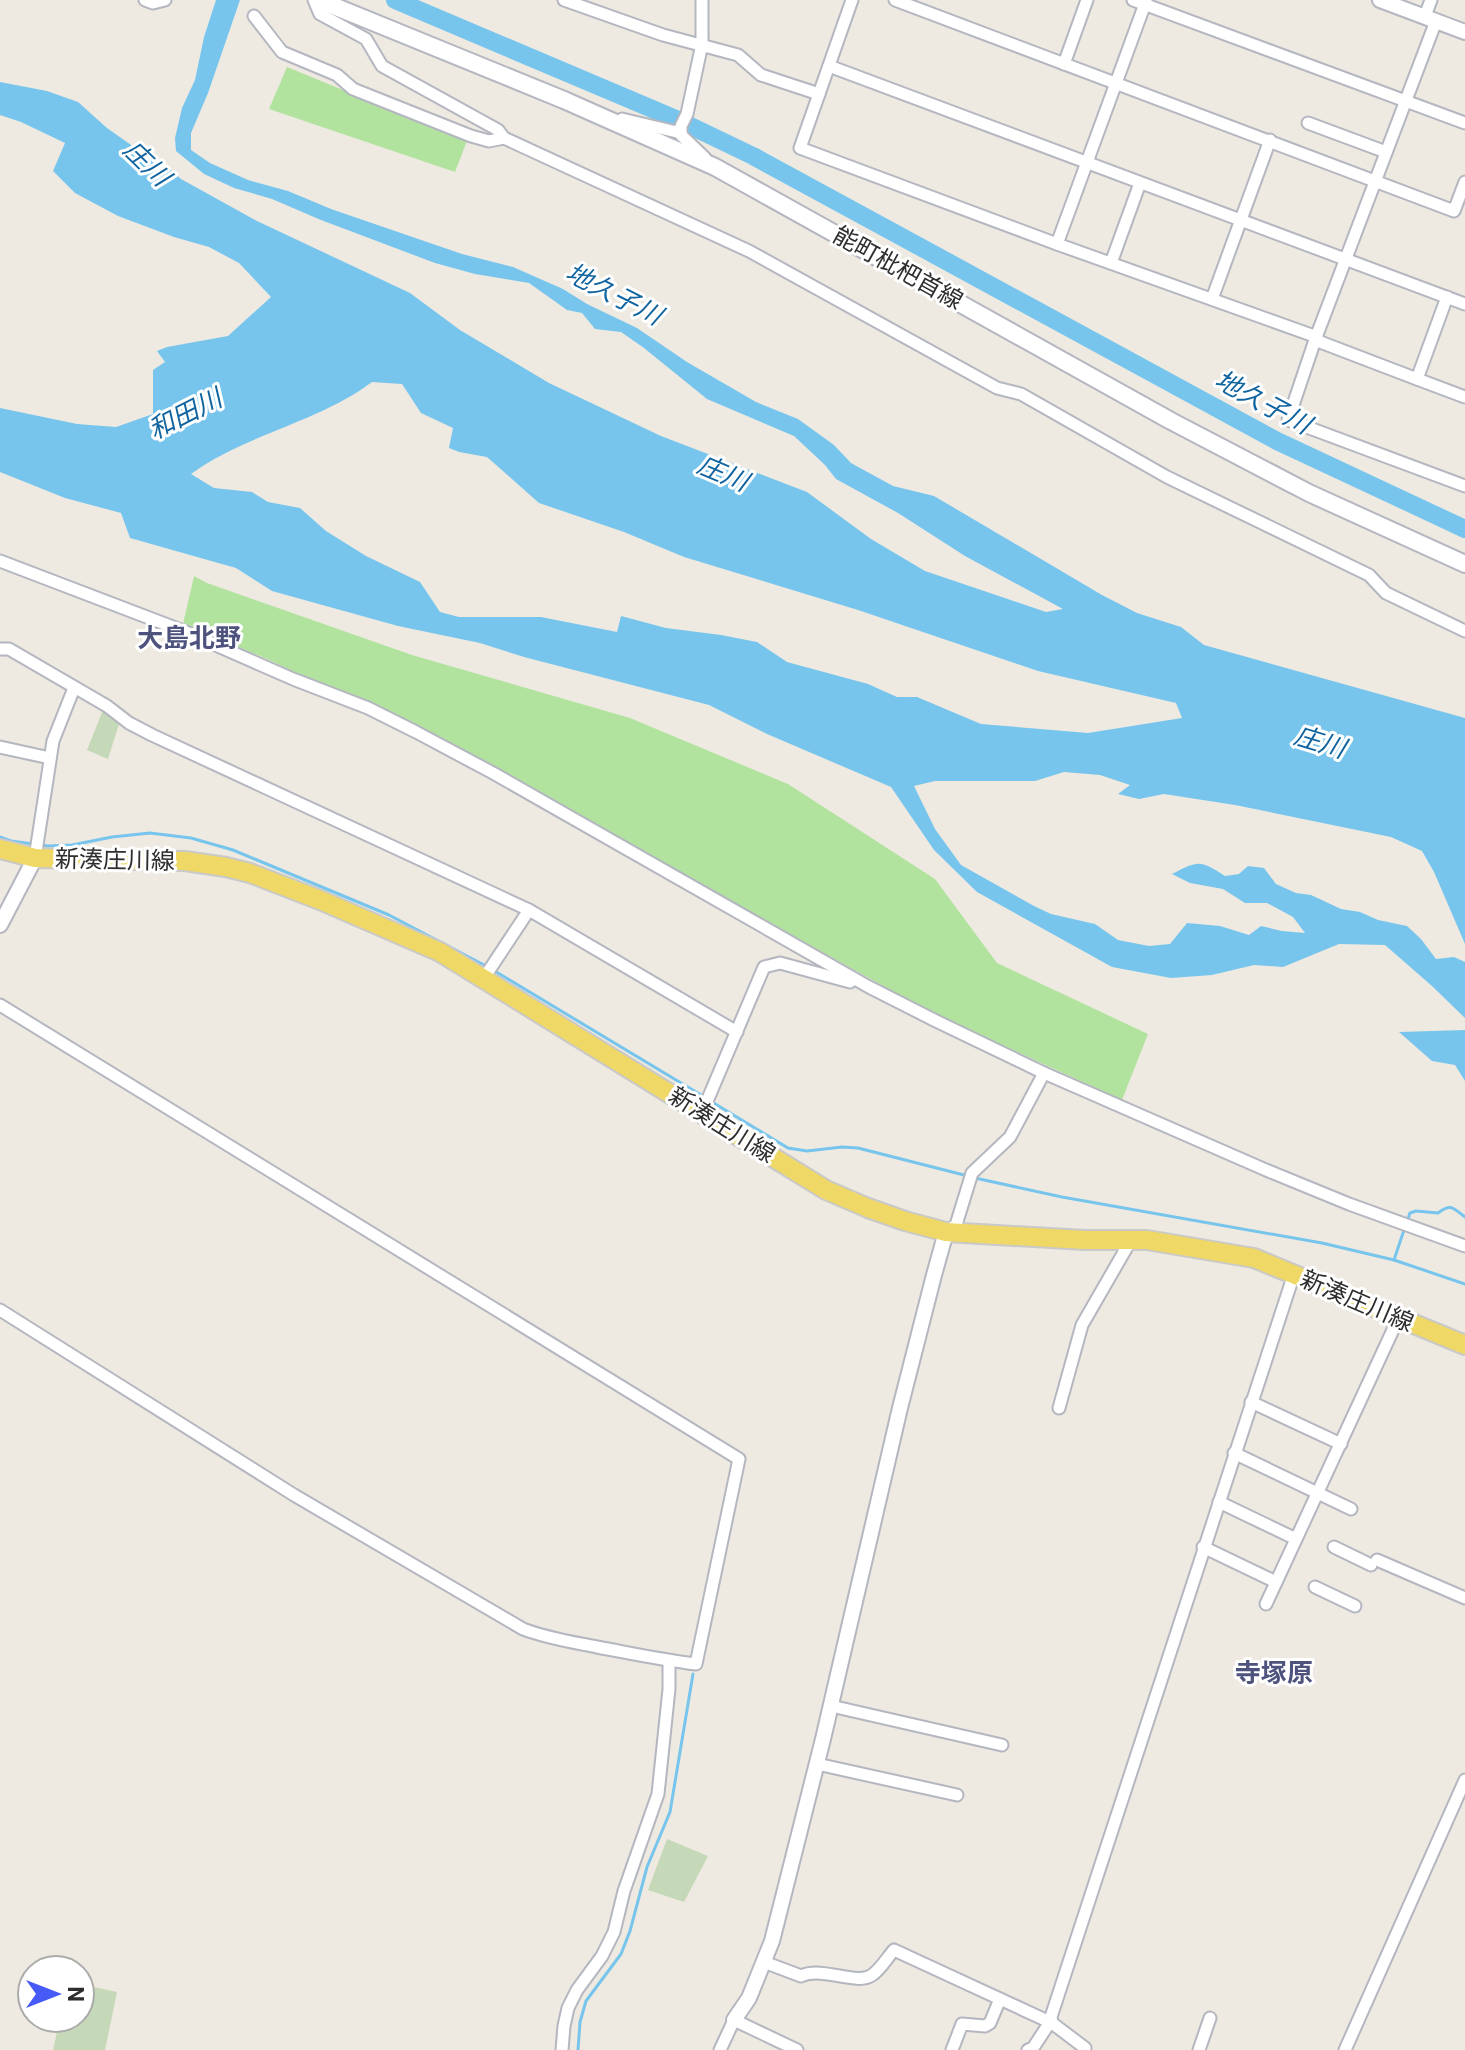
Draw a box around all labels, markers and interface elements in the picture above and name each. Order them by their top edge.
water label: 庄川 [118,134,178,194]
street label: 能町枇杷首線 [828,221,968,315]
water label: 地久子川 [561,257,670,332]
water label: 地久子川 [1210,364,1319,441]
water label: 和田川 [143,382,229,445]
water label: 庄川 [693,449,756,498]
district label: 大島北野 [137,623,241,653]
water label: 庄川 [1291,720,1352,765]
street label: 新湊庄川線 [55,845,175,875]
street label: 新湊庄川線 [664,1081,780,1169]
street label: 新湊庄川線 [1296,1265,1418,1337]
district label: 寺塚原 [1235,1658,1313,1688]
north arrow [16,1954,96,2034]
text: N [63,1986,88,2002]

